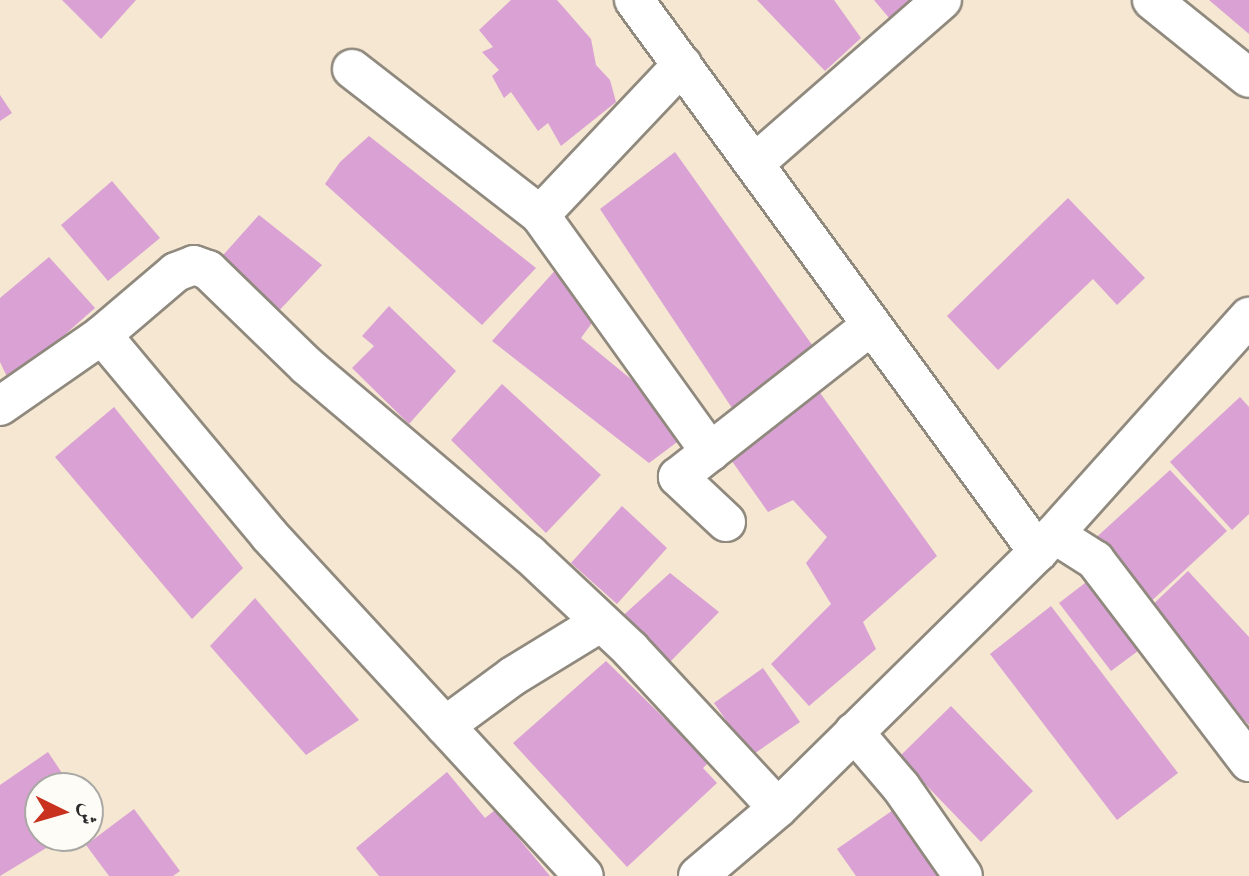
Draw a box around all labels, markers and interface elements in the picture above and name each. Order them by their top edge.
north arrow [24,772,104,852]
text: ش [69,802,103,826]

